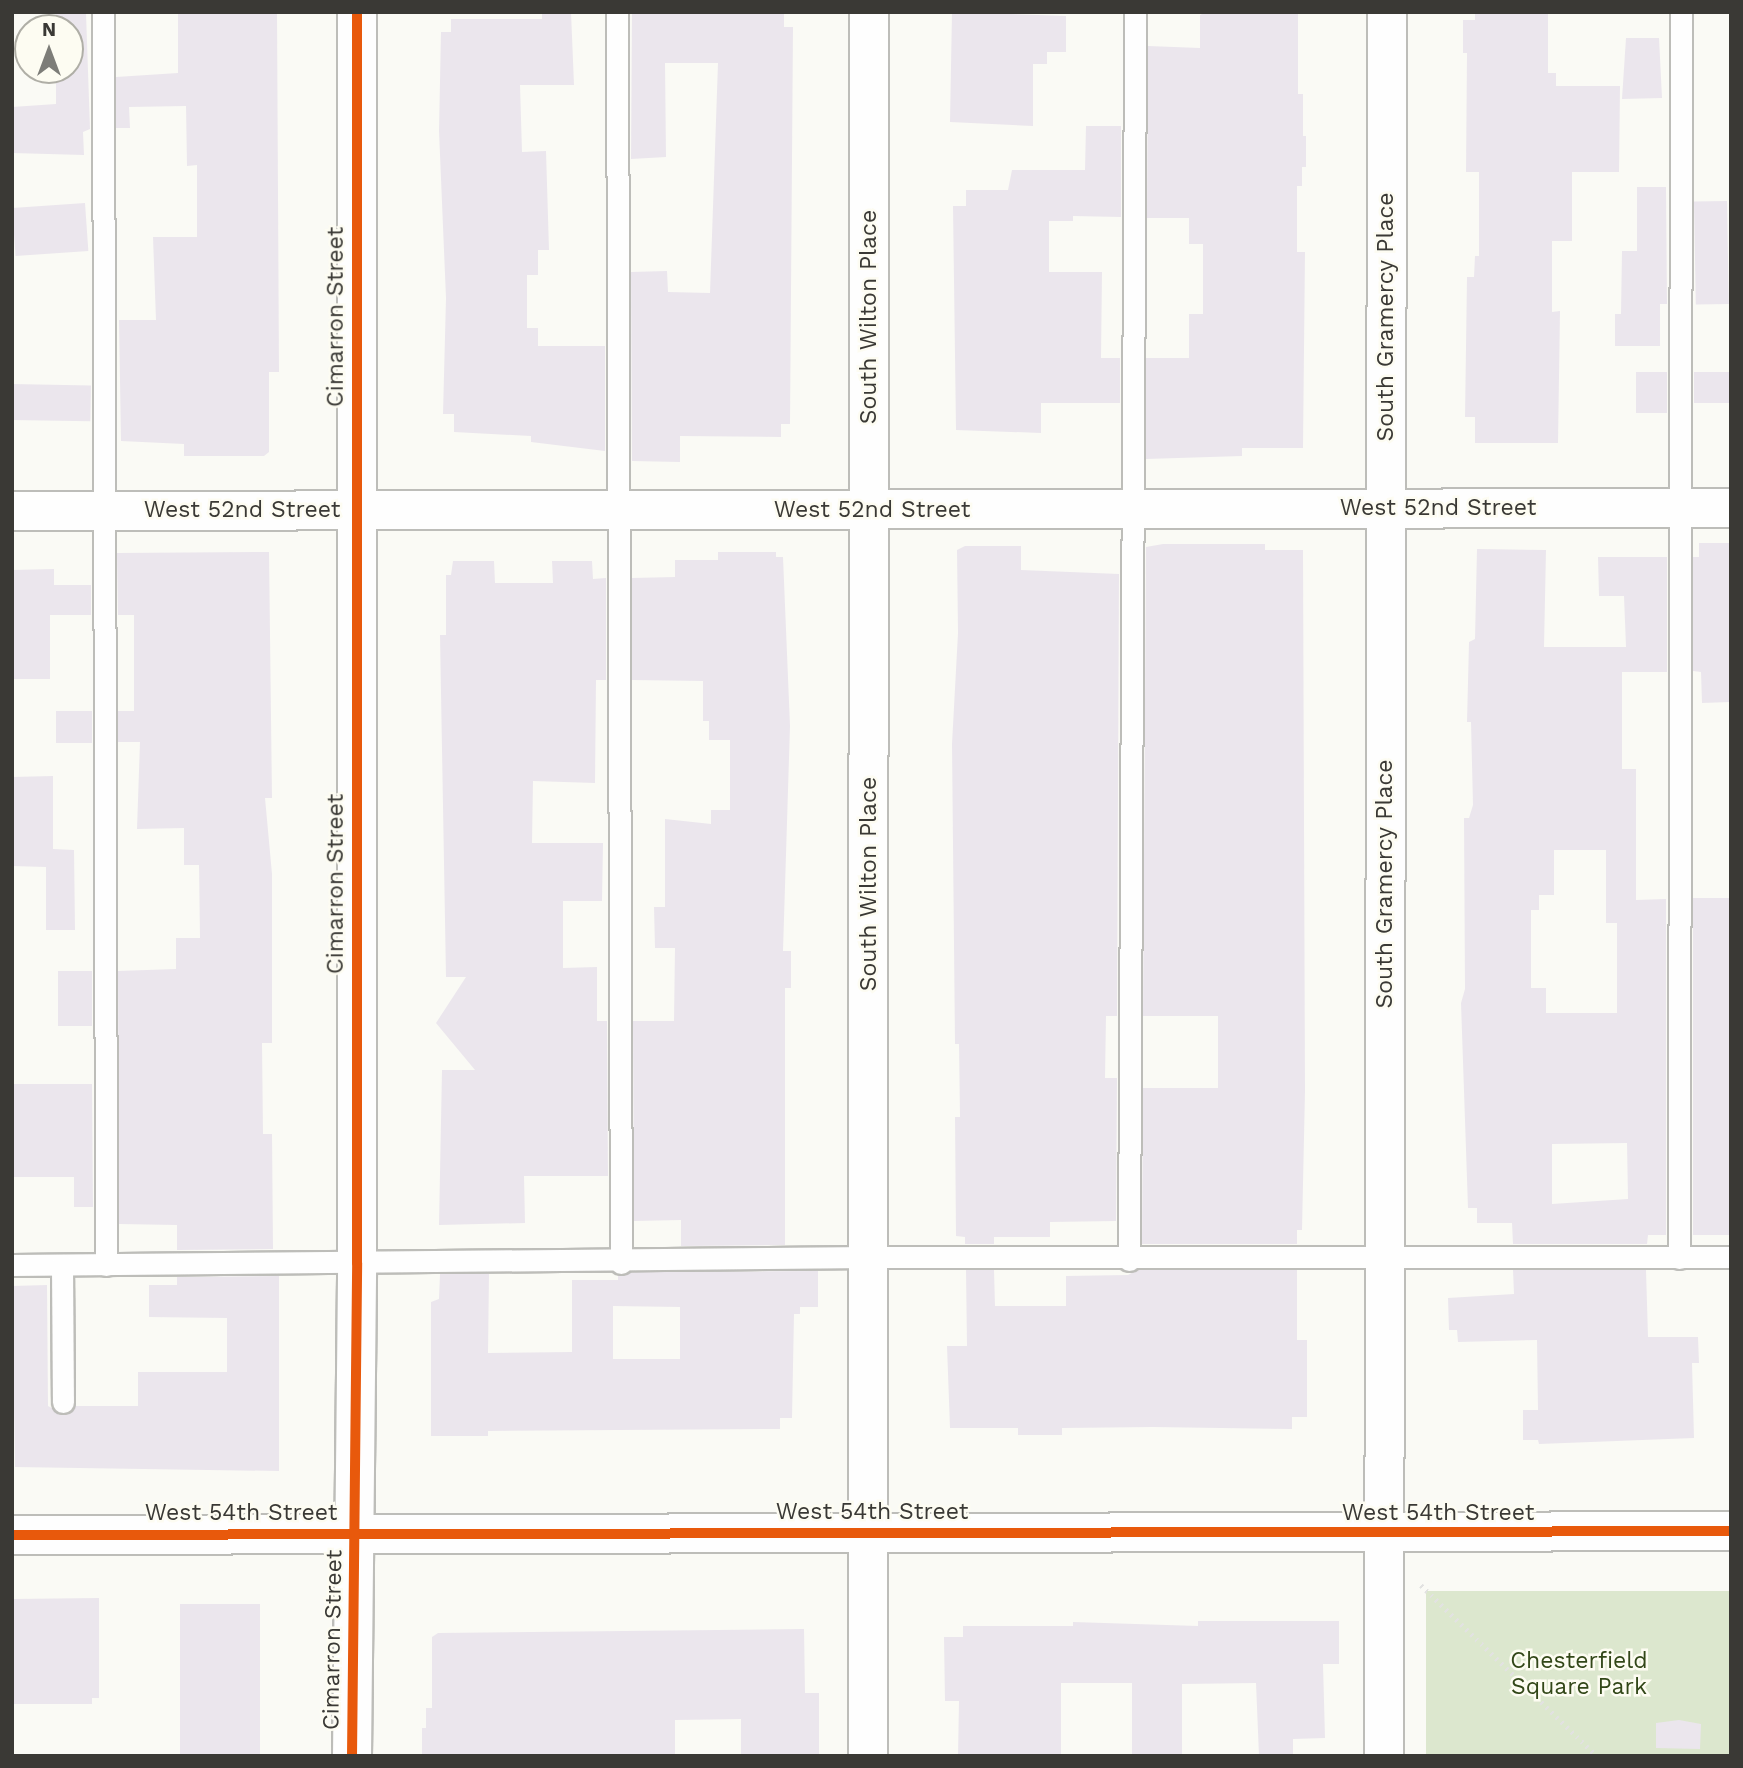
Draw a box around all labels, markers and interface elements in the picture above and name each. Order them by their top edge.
north arrow [14,14,84,84]
text: N [42,18,56,41]
street label: South Gramercy Place [1372,192,1400,442]
street label: South Wilton Place [855,209,883,425]
street label: Cimarron Street [322,227,350,407]
street label: West 52nd Street [1340,494,1536,522]
street label: West 52nd Street [144,496,340,524]
street label: West 52nd Street [774,496,970,524]
street label: South Gramercy Place [1371,759,1399,1009]
street label: South Wilton Place [855,776,883,992]
street label: Cimarron Street [322,794,350,974]
street label: West 54th Street [776,1498,968,1526]
street label: West 54th Street [145,1499,337,1527]
street label: West 54th Street [1342,1499,1534,1527]
street label: Cimarron Street [318,1550,348,1730]
park label: Chesterfield Square Park [1510,1647,1648,1701]

